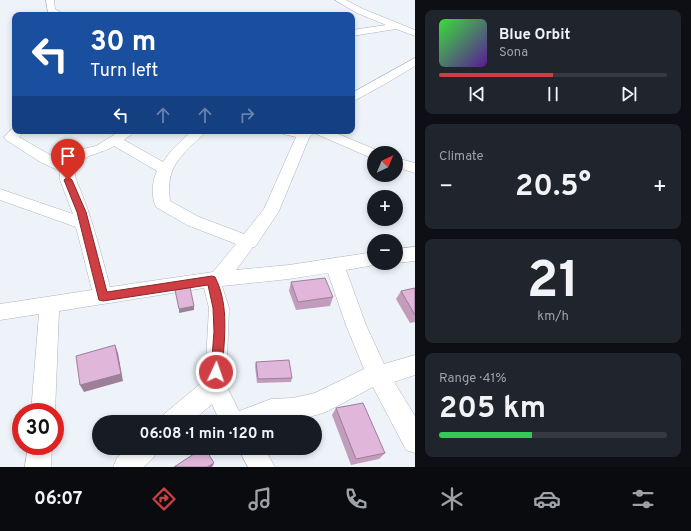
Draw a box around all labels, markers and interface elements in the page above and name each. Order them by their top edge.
text: 30 m [90,25,156,61]
text: Blue Orbit [499,26,570,45]
icon: left [24,28,76,80]
text: Sona [499,45,528,61]
text: Turn left [90,60,158,83]
icon: previous [466,83,488,105]
icon: pause [542,83,564,105]
icon: next [618,83,640,105]
icon: left [110,104,132,126]
icon: ahead [152,104,174,126]
icon: ahead [194,104,216,126]
icon: right [236,104,258,126]
pin [51,139,85,180]
icon: arrive [57,145,79,167]
north arrow [367,146,403,182]
map controls [367,146,403,270]
text: Climate [439,149,484,165]
text: 20.5° [515,169,591,206]
text: − [439,174,453,201]
text: + [653,174,667,201]
button: + [367,190,403,226]
button: − [367,234,403,270]
text: 21 [527,250,579,316]
text: km/h [537,309,569,325]
position arrow [195,351,237,393]
text: Range · 41% [439,371,507,387]
text: 205 km [439,391,546,428]
speed limit sign: 30 [12,403,64,455]
text: 06:08 · 1 min · 120 m [140,425,274,444]
icon: directions [150,485,178,513]
icon: music [246,485,274,513]
icon: phone [342,485,370,513]
icon: climate [438,485,466,513]
icon: car [533,485,561,513]
icon: filters [629,485,657,513]
text: 06:07 [34,488,82,511]

